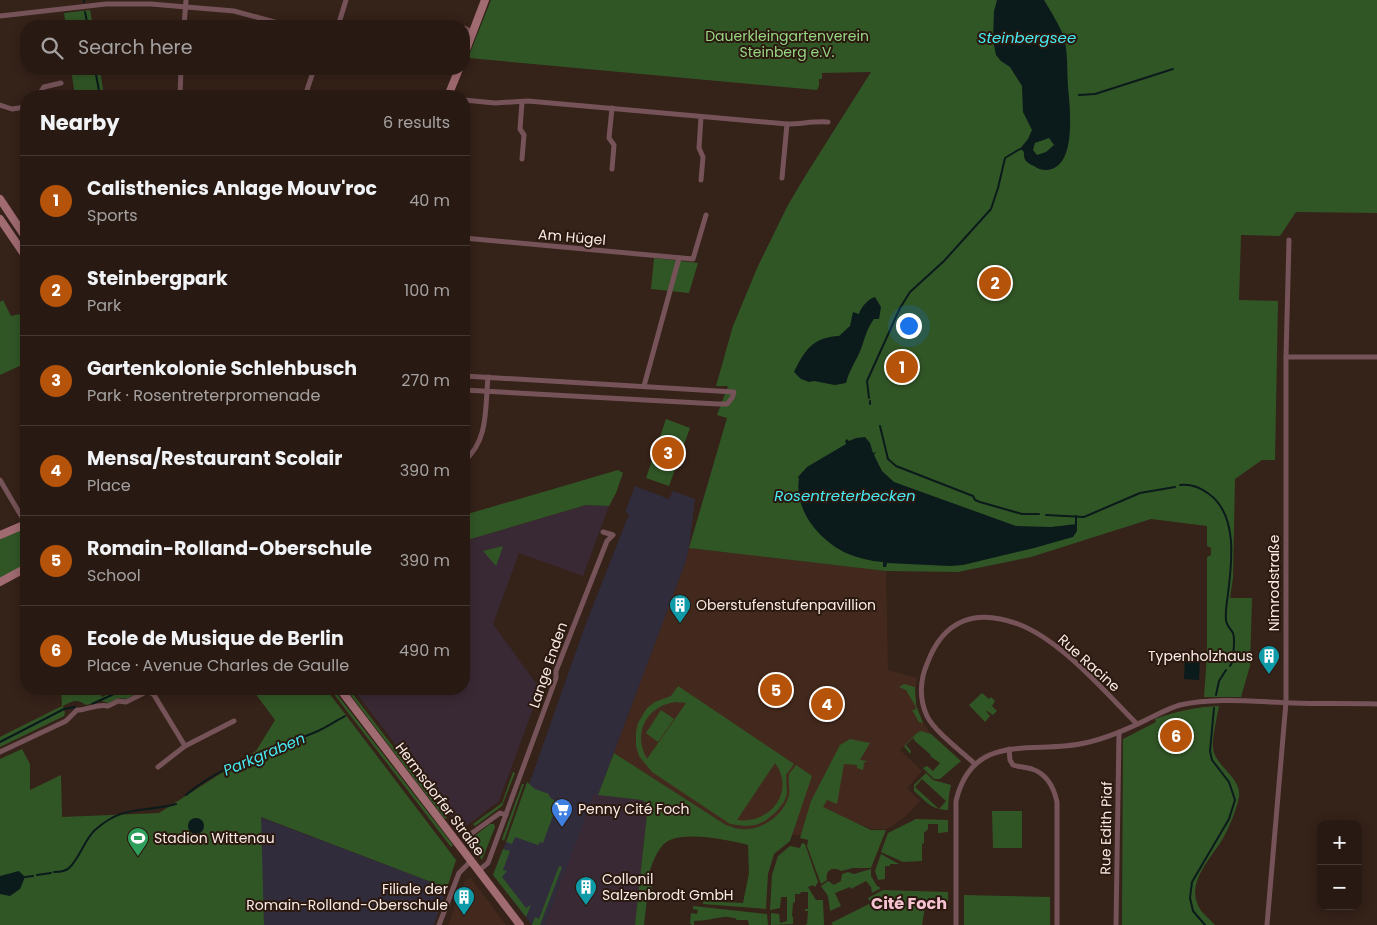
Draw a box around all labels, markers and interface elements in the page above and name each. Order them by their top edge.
search box [20,20,470,75]
park label: Dauerkleingartenverein Steinberg e.V. [705,26,869,62]
water label: Steinbergsee [978,27,1076,48]
icon: search [38,34,66,62]
text: Search here [78,34,192,61]
text: Nearby [40,108,120,137]
text: 6 results [383,111,450,134]
text: Calisthenics Anlage Mouv'roc [87,175,377,202]
text: 1 [53,189,59,212]
text: 40 m [409,189,450,212]
text: Sports [87,204,138,227]
street label: Am Hügel [537,224,607,250]
pin: 2 [979,264,1011,302]
text: Steinbergpark [87,265,228,292]
text: 2 [51,279,61,302]
text: 100 m [404,279,450,302]
text: Park [87,294,121,317]
your location [896,313,922,339]
pin: 1 [886,348,918,386]
text: Gartenkolonie Schlehbusch [87,355,357,382]
text: 3 [51,369,61,392]
text: 270 m [401,369,450,392]
text: Park · Rosentreterpromenade [87,384,320,407]
pin: 3 [652,434,684,472]
text: Mensa/Restaurant Scolair [87,445,342,472]
text: 4 [51,459,61,482]
text: 390 m [400,459,450,482]
text: Place [87,474,131,497]
water label: Rosentreterbecken [774,485,916,506]
street label: Nimrodstraße [1264,534,1284,631]
text: Romain-Rolland-Oberschule [87,535,372,562]
text: 5 [51,549,61,572]
text: 390 m [400,549,450,572]
text: School [87,564,141,587]
building icon: Oberstufenstufenpavillion [668,593,692,624]
place label: Oberstufenstufenpavillion [696,595,876,615]
street label: Lange Enden [524,619,572,711]
text: Ecole de Musique de Berlin [87,625,344,652]
street label: Rue Racine [1054,630,1125,697]
text: 6 [51,639,61,662]
text: 490 m [399,639,450,662]
building icon: Typenholzhaus [1257,644,1281,675]
place label: Typenholzhaus [1148,646,1253,666]
text: Place · Avenue Charles de Gaulle [87,654,349,677]
pin: 5 [760,671,792,709]
pin: 4 [811,685,843,723]
pin: 6 [1160,717,1192,755]
water label: Parkgraben [220,727,308,781]
street label: Hermsdorfer Straße [391,738,490,860]
street label: Rue Edith Piaf [1095,781,1117,875]
supermarket icon: Penny Cité Foch [550,797,574,828]
place label: Penny Cité Foch [578,799,690,819]
map controls [1317,820,1362,910]
button: + [1317,820,1362,865]
sports icon: Stadion Wittenau [126,826,150,857]
place label: Stadion Wittenau [154,828,275,848]
button: − [1317,865,1362,910]
place label: Collonil Salzenbrodt GmbH [602,869,734,905]
building icon: Collonil Salzenbrodt GmbH [574,875,598,906]
place label: Filiale der Romain-Rolland-Oberschule [246,879,448,915]
building icon: Filiale der Romain-Rolland-Oberschule [452,885,476,916]
district label: Cité Foch [871,892,947,915]

